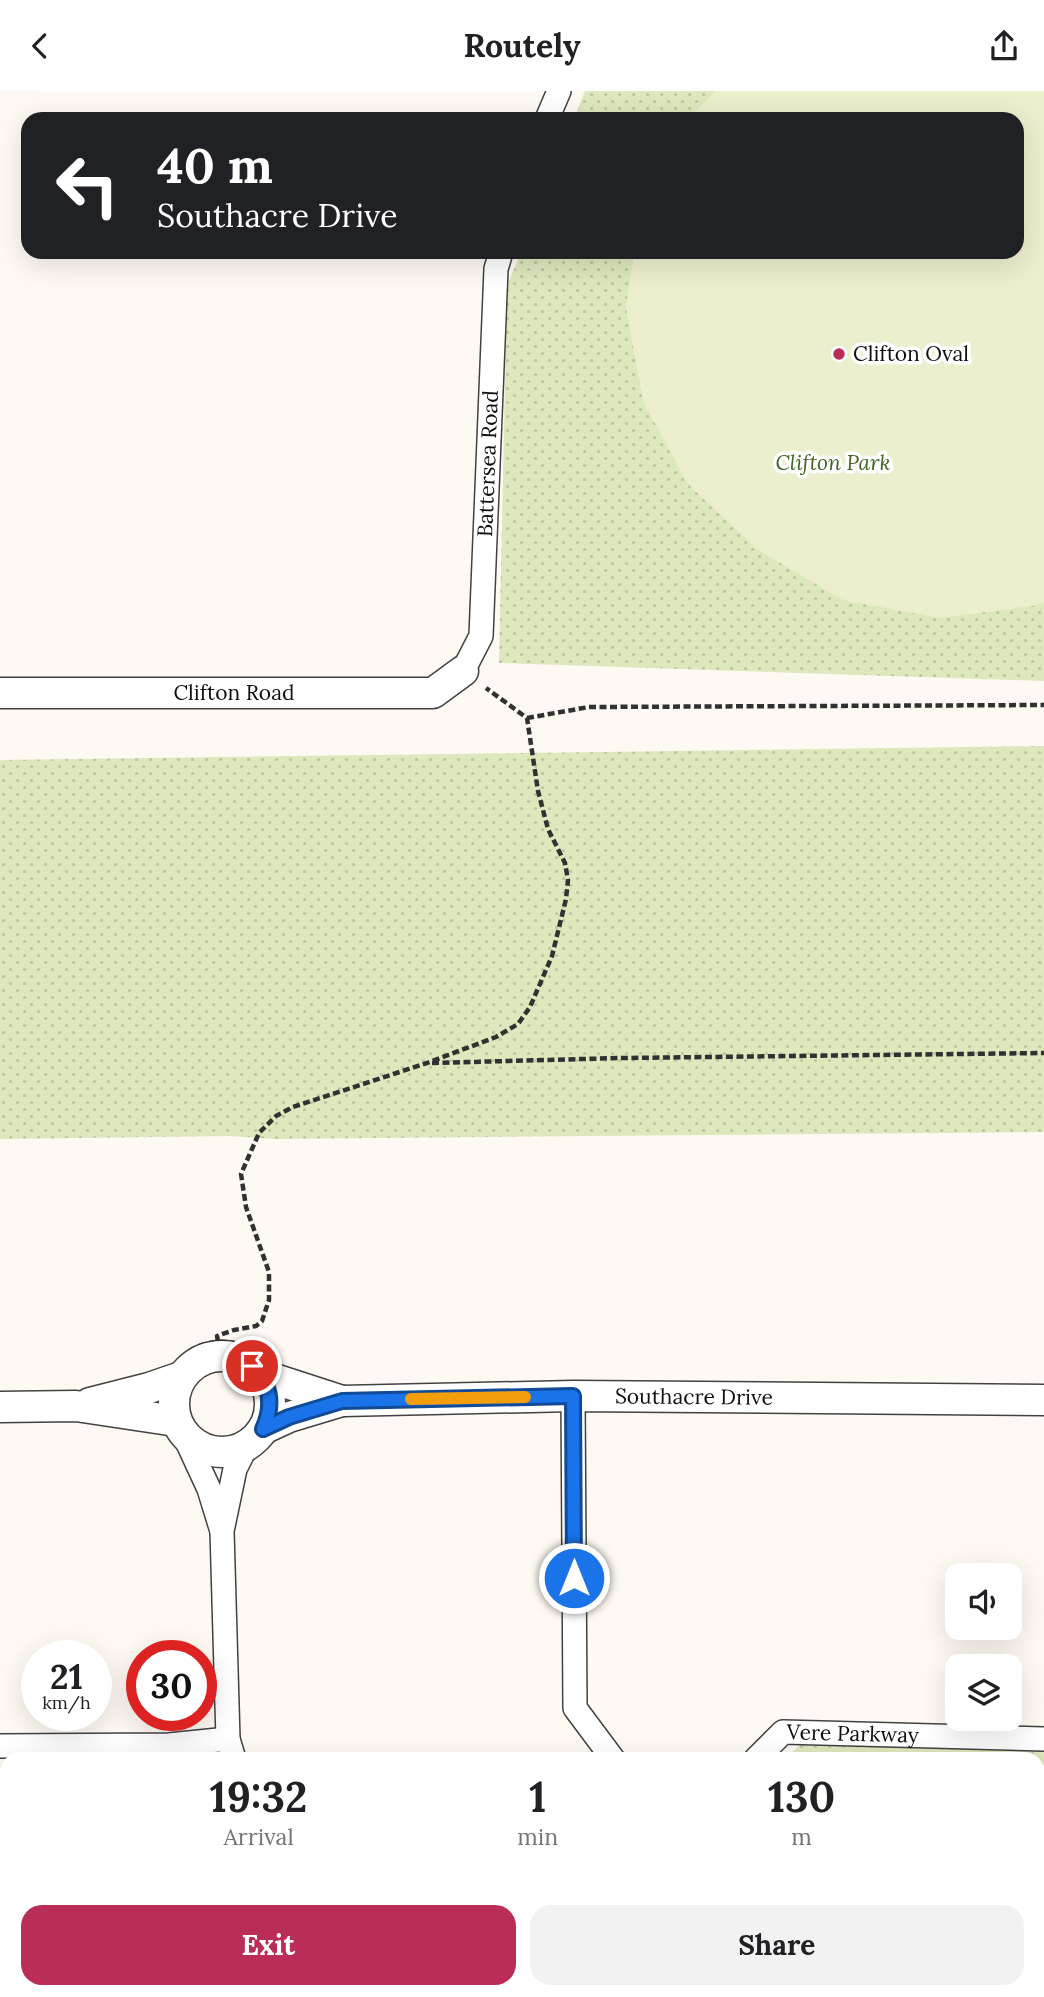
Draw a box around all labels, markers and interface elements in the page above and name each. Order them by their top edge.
text: Routely [463,25,581,66]
icon: back [21,27,59,65]
icon: share [985,27,1023,65]
text: 40 m [157,134,273,196]
icon: left [42,140,133,231]
text: Southacre Drive [157,195,397,236]
place label: Clifton Oval [853,340,969,367]
marker: Clifton Oval [831,346,847,362]
street label: Battersea Road [471,390,504,537]
park label: Clifton Park [775,449,891,476]
street label: Clifton Road [173,679,295,706]
pin [222,1336,282,1396]
icon: arrive [233,1347,271,1385]
street label: Southacre Drive [615,1382,773,1411]
position arrow [537,1541,611,1615]
map controls [945,1563,1022,1731]
button: sound [945,1563,1022,1640]
speed limit sign: 30 [126,1640,217,1731]
text: 21 [50,1654,83,1699]
button: layers [945,1654,1022,1731]
text: km/h [42,1691,91,1714]
street label: Vere Parkway [785,1718,919,1749]
text: 19:32 [210,1770,307,1824]
text: 1 [529,1770,546,1824]
text: 130 [768,1770,835,1824]
text: Arrival [223,1822,294,1851]
text: min [517,1822,558,1851]
text: m [791,1822,812,1851]
button: Exit [21,1905,516,1985]
button: Share [530,1905,1024,1985]

